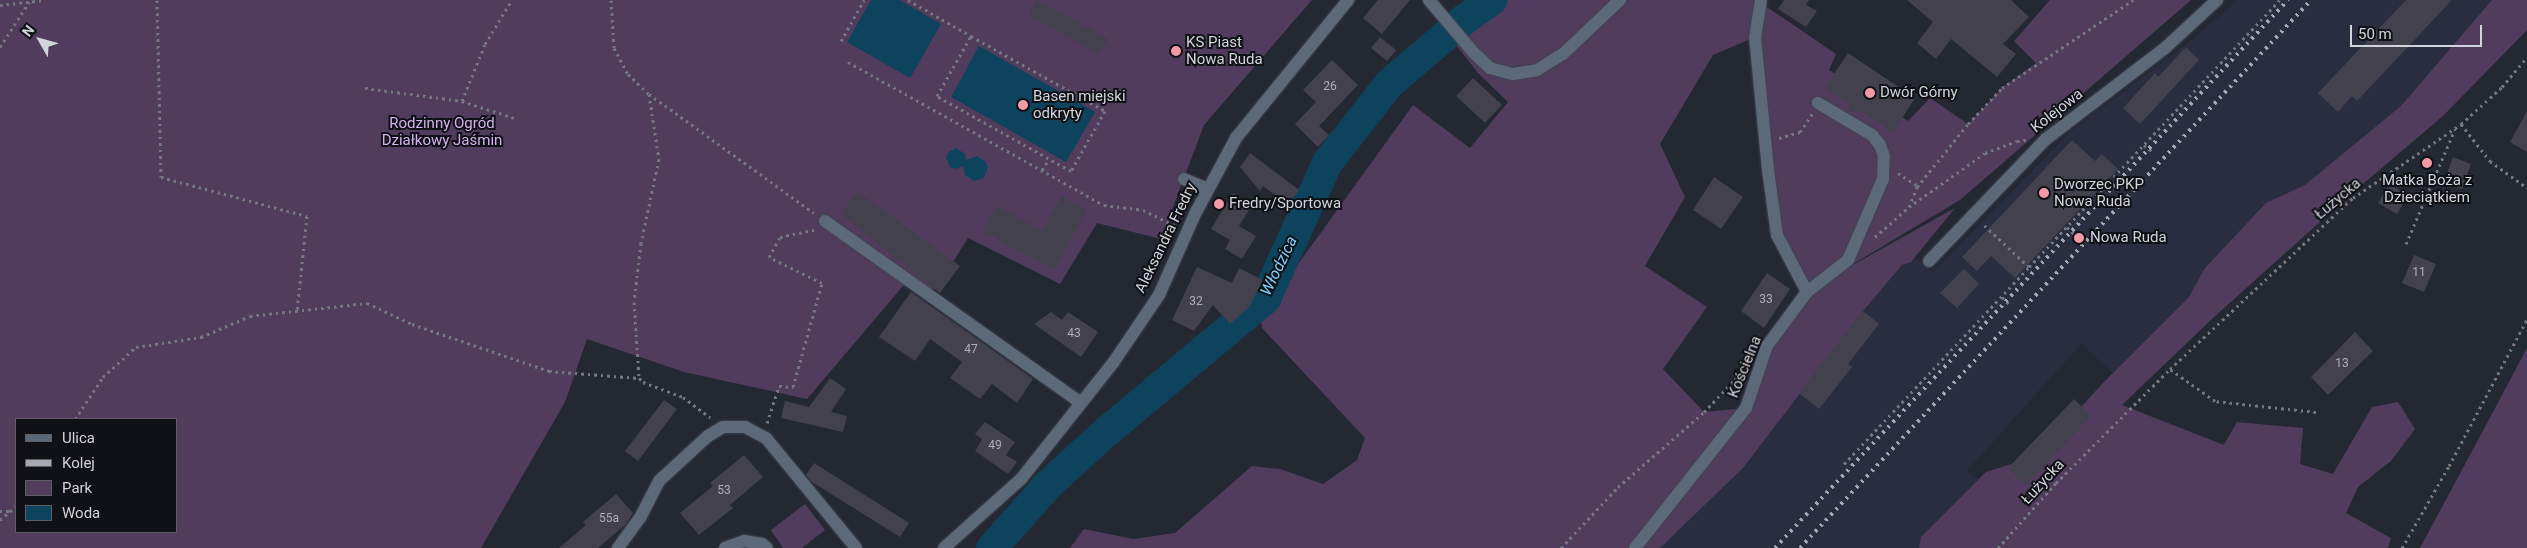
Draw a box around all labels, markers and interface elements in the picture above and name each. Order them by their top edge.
north arrow [15,15,65,65]
scale bar [2352,15,2484,47]
text: N [19,22,38,40]
text: 50 m [2358,25,2392,43]
place label: KS Piast Nowa Ruda [1186,33,1263,68]
marker: KS Piast Nowa Ruda [1170,45,1182,57]
house number: 26 [1323,80,1337,94]
place label: Dwór Górny [1880,84,1958,102]
street label: Kolejowa [2027,85,2087,137]
place label: Basen miejski odkryty [1033,87,1126,122]
marker: Dwór Górny [1864,87,1876,99]
marker: Basen miejski odkryty [1017,99,1029,111]
park label: Rodzinny Ogród Działkowy Jaśmin [382,114,502,149]
marker: Matka Boża z Dzieciątkiem [2421,157,2433,169]
place label: Matka Boża z Dzieciątkiem [2382,171,2472,206]
place label: Dworzec PKP Nowa Ruda [2054,175,2144,210]
street label: Łużycka [2311,175,2365,223]
street label: Aleksandra Fredry [1132,180,1200,296]
marker: Dworzec PKP Nowa Ruda [2038,187,2050,199]
place label: Fredry/Sportowa [1229,195,1341,213]
marker: Fredry/Sportowa [1213,198,1225,210]
place label: Nowa Ruda [2090,229,2167,247]
marker: Nowa Ruda [2072,231,2086,245]
water label: Włodzica [1256,233,1302,299]
house number: 11 [2412,266,2426,280]
house number: 33 [1759,293,1773,307]
house number: 32 [1189,295,1203,309]
house number: 43 [1067,327,1081,341]
street label: Kościelna [1724,333,1766,401]
house number: 47 [964,343,978,357]
house number: 13 [2335,357,2349,371]
legend [15,418,178,533]
text: Ulica [62,429,95,447]
house number: 49 [988,439,1002,453]
text: Kolej [62,454,95,472]
street label: Łużycka [2018,456,2068,508]
text: Park [62,479,92,497]
house number: 53 [717,484,731,498]
text: Woda [62,504,100,522]
house number: 55a [599,512,619,526]

